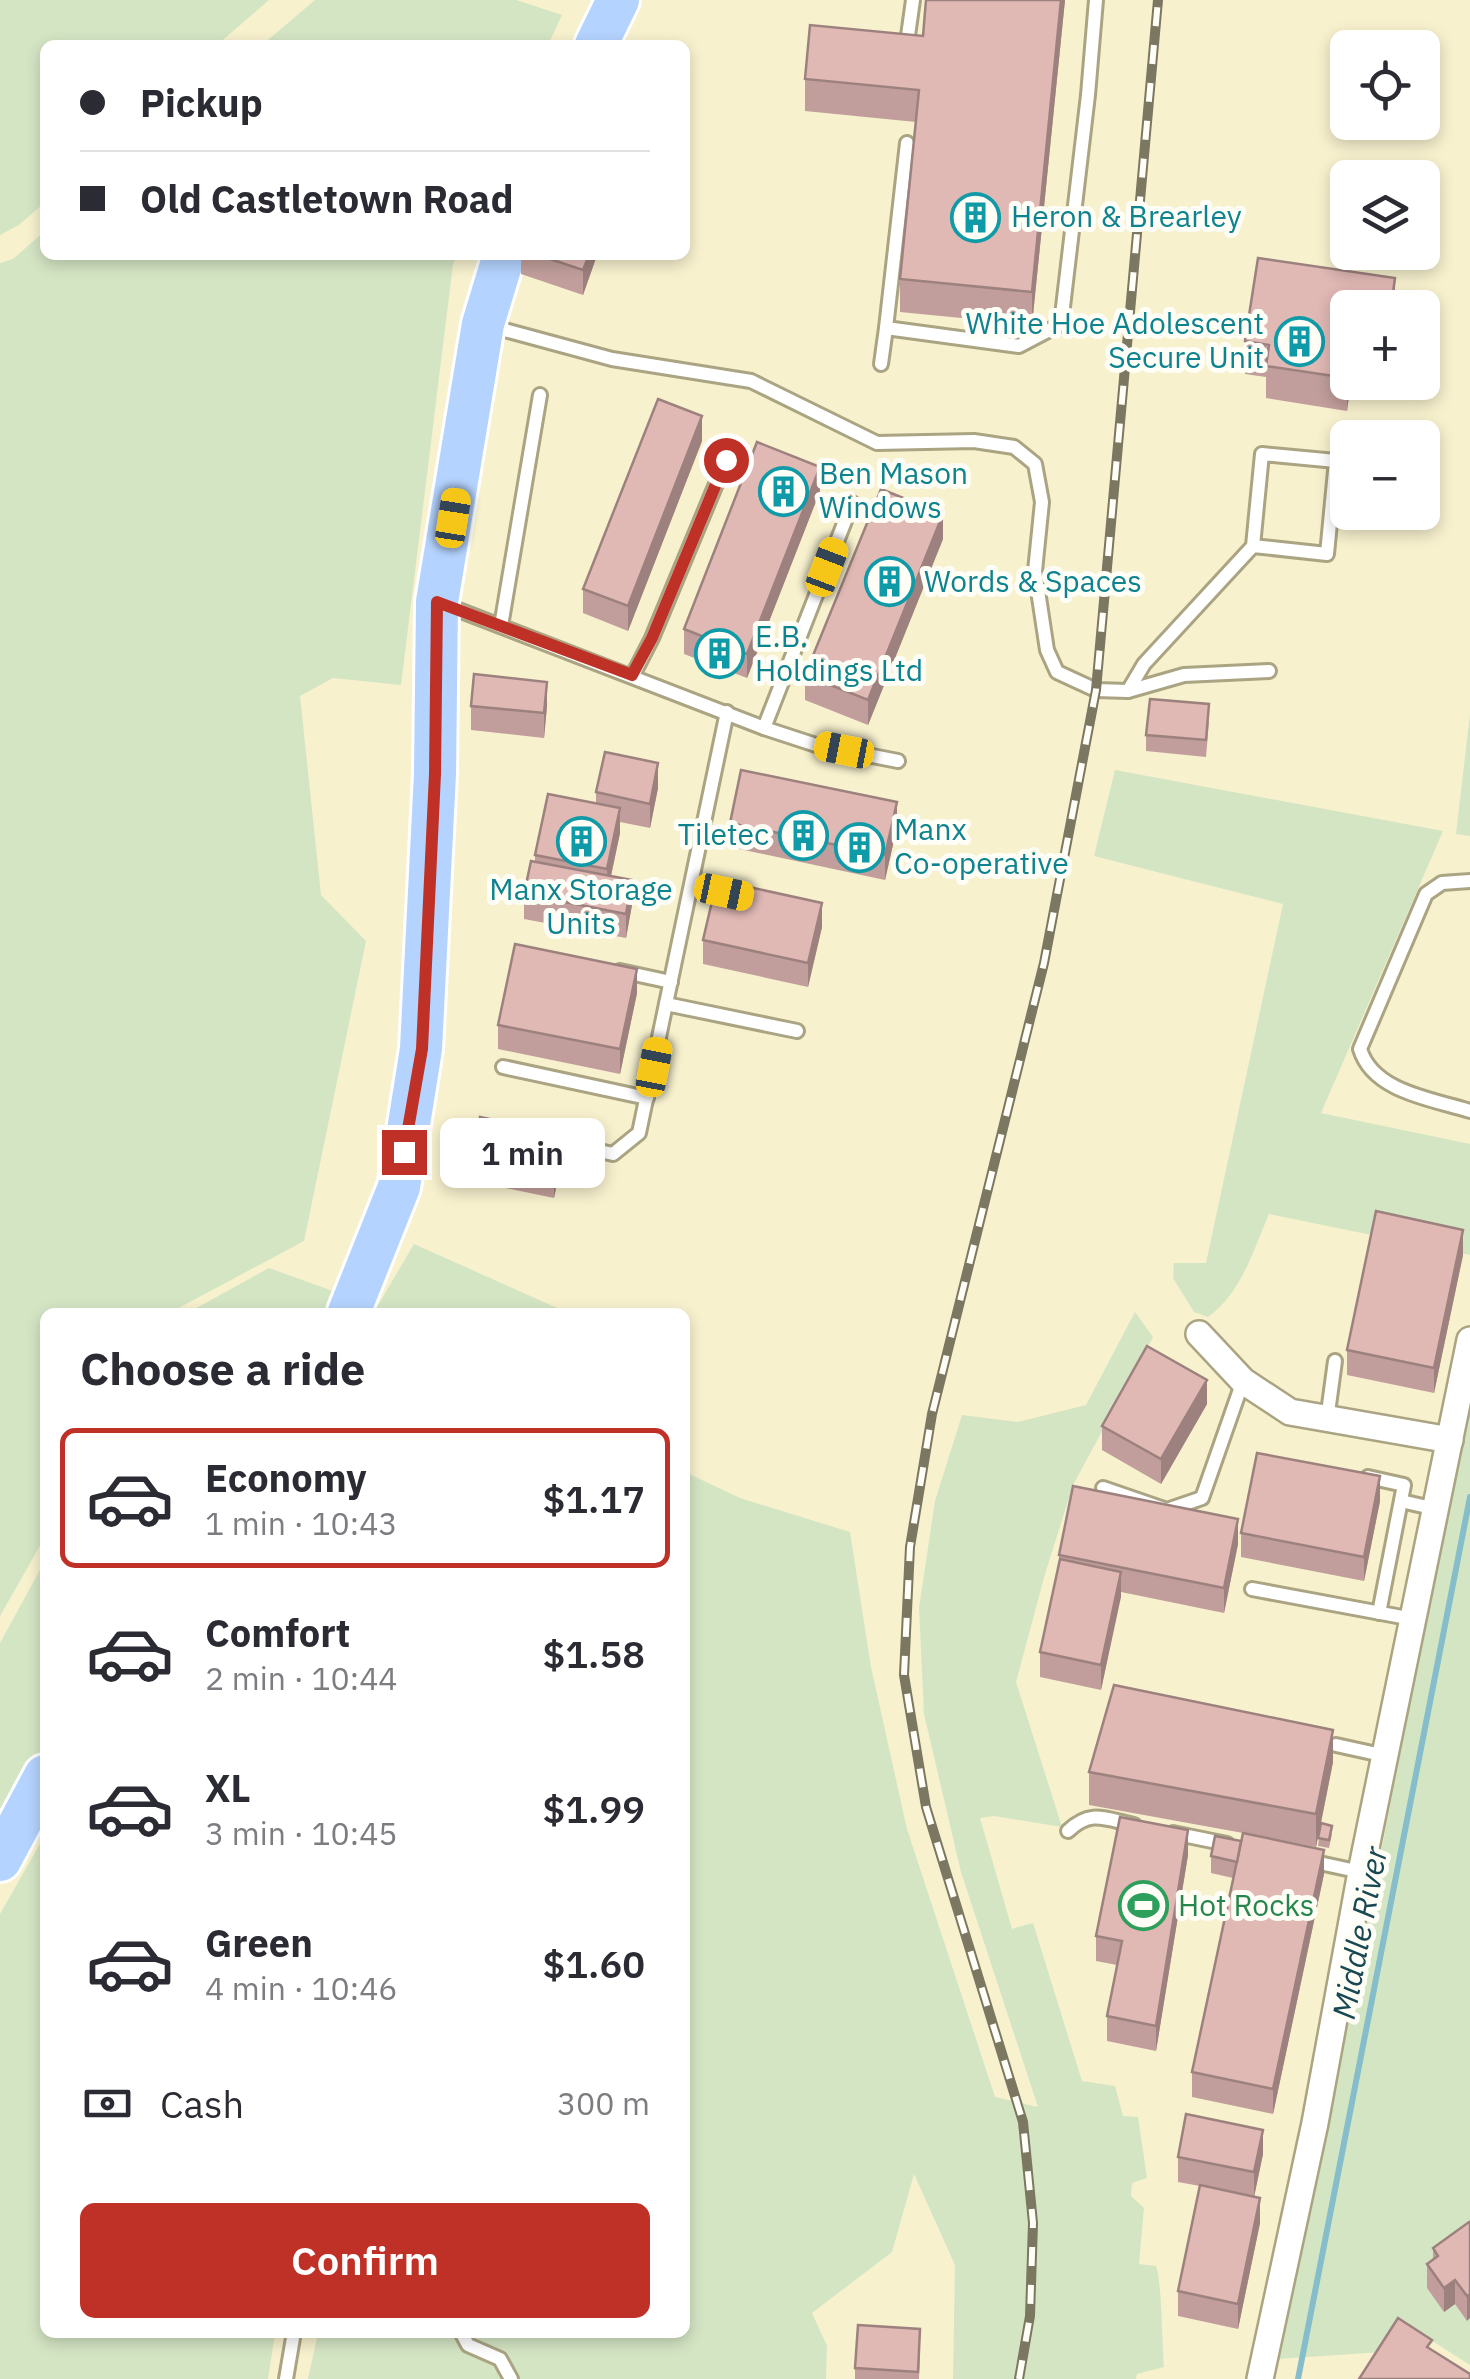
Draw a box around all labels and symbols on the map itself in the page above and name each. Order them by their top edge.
building icon: Heron & Brearley [950,191,1002,243]
place label: Heron & Brearley [1011,196,1242,235]
place label: White Hoe Adolescent Secure Unit [966,303,1264,376]
building icon: White Hoe Adolescent Secure Unit [1273,315,1325,367]
route start [704,438,749,483]
place label: Ben Mason Windows [819,453,968,526]
building icon: Ben Mason Windows [758,465,810,517]
car [433,486,473,550]
car [802,534,852,600]
building icon: Words & Spaces [863,556,915,608]
place label: Words & Spaces [924,561,1142,600]
place label: E.B. Holdings Ltd [755,616,923,689]
building icon: E.B. Holdings Ltd [694,628,746,680]
car [812,730,876,770]
building icon: Tiletec [778,809,830,861]
place label: Manx Co-operative [894,809,1069,882]
place label: Tiletec [678,814,769,853]
building icon: Manx Storage Units [555,815,607,867]
building icon: Manx Co-operative [833,821,885,873]
place label: Manx Storage Units [489,869,673,942]
car [692,871,756,913]
car [634,1035,674,1099]
callout: 1 min [439,1117,604,1187]
route end [382,1130,427,1175]
water label: Middle River [1322,1842,1397,2023]
sports icon: Hot Rocks [1117,1880,1169,1932]
place label: Hot Rocks [1178,1885,1314,1924]

